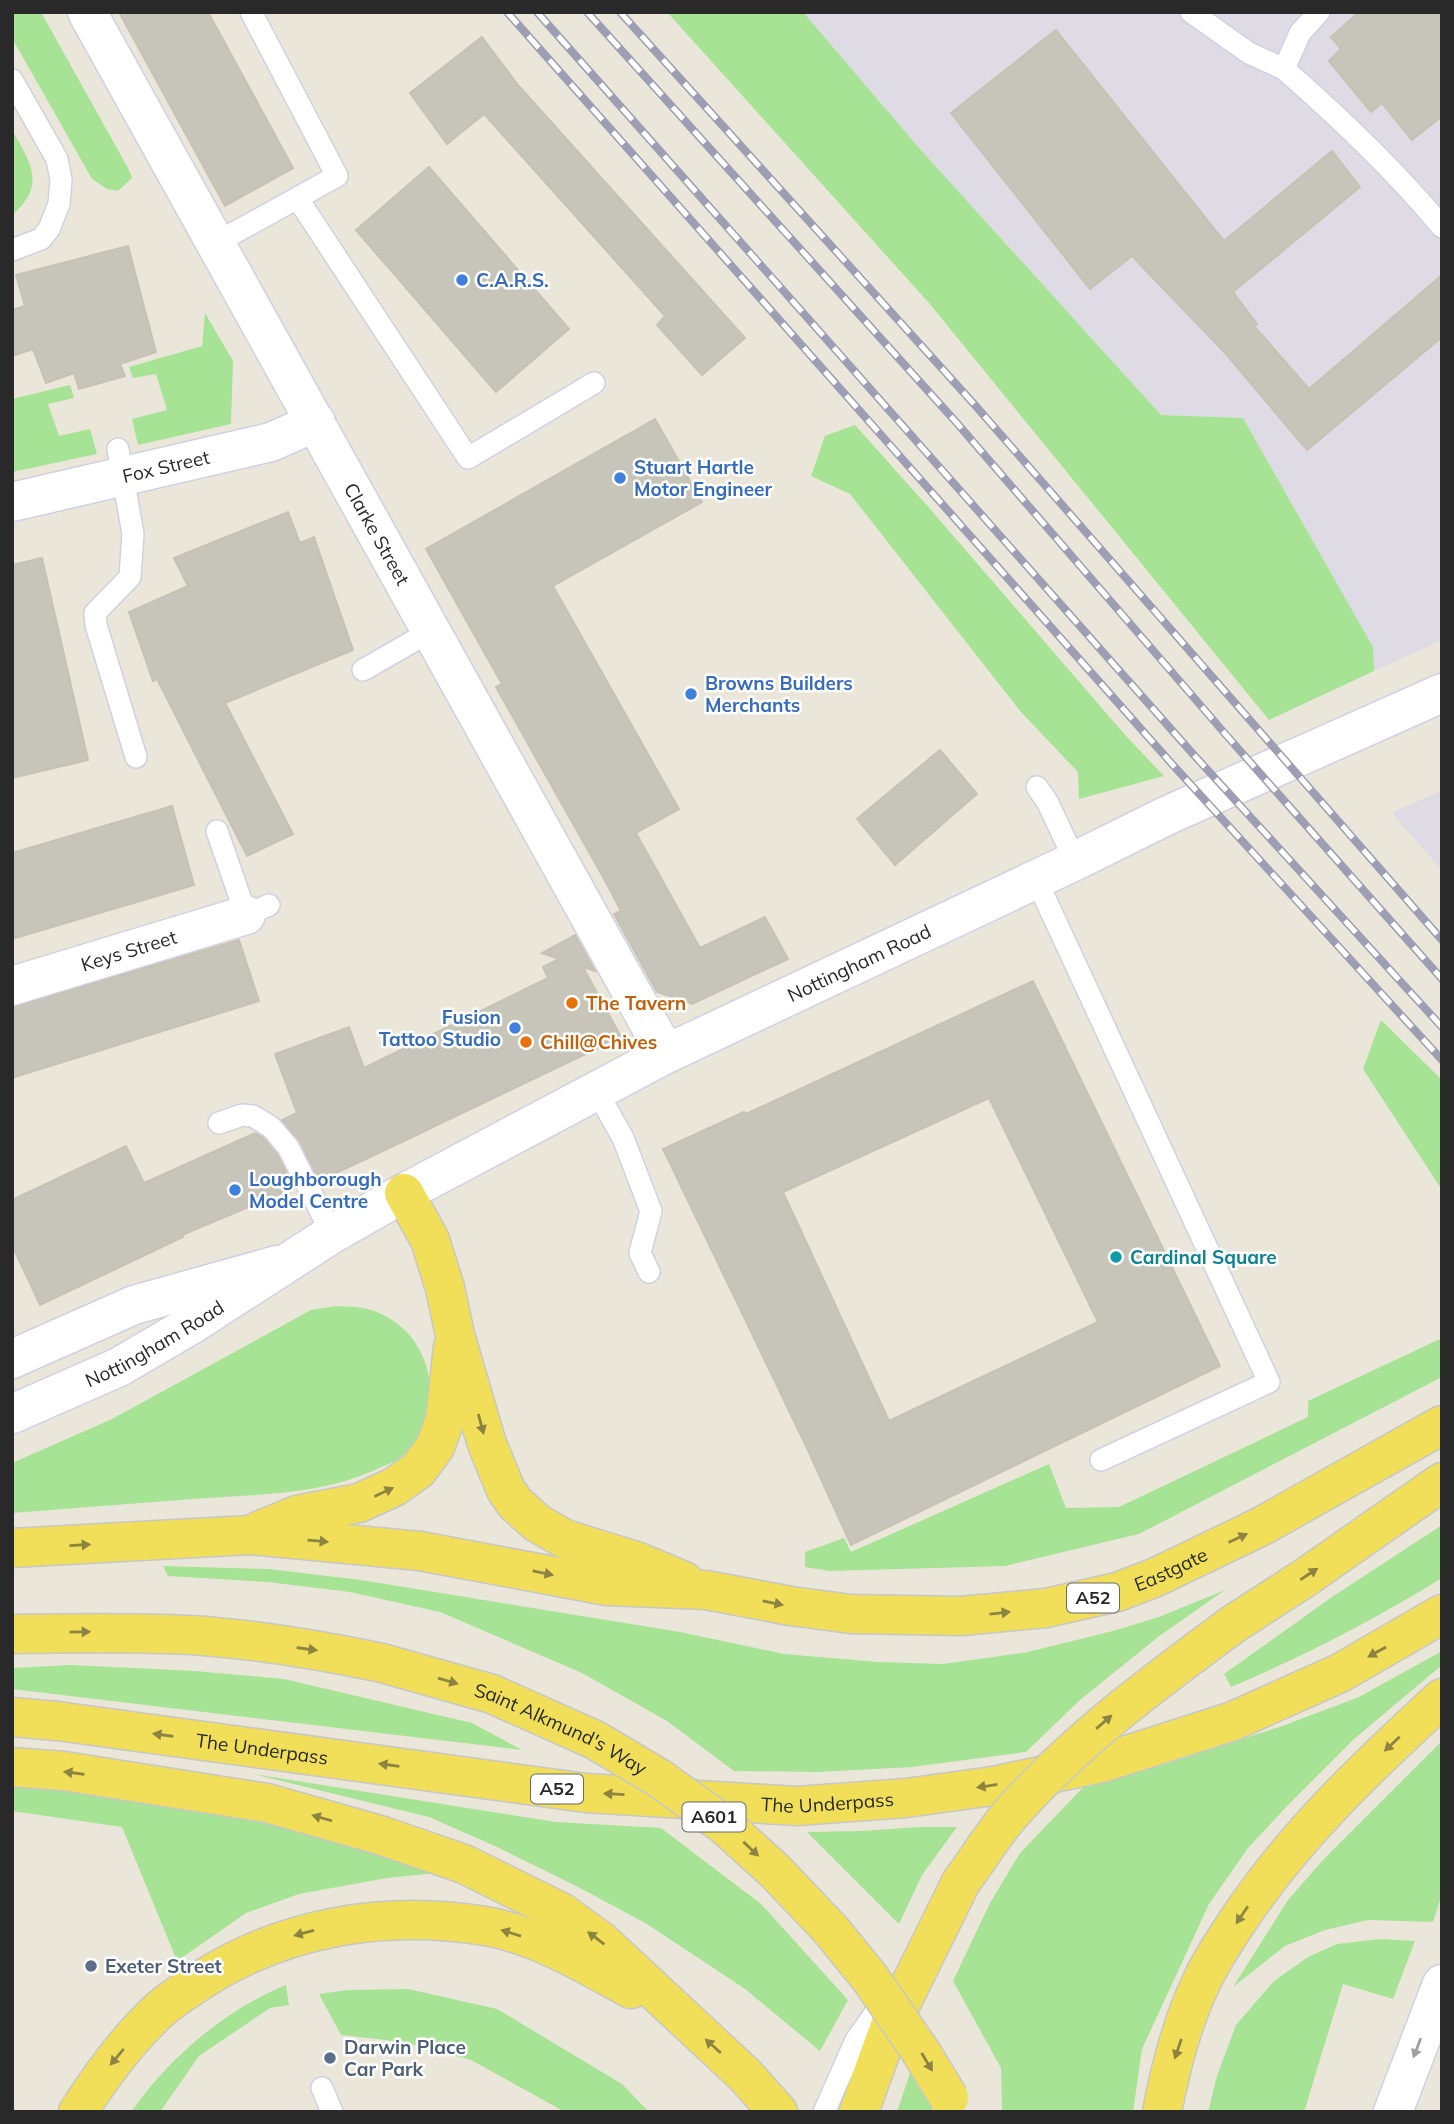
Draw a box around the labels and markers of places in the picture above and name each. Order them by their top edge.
place label: C.A.R.S. [476,268,549,292]
marker: C.A.R.S. [454,272,470,288]
place label: Stuart Hartle Motor Engineer [634,455,773,501]
marker: Stuart Hartle Motor Engineer [612,470,628,486]
place label: Browns Builders Merchants [705,671,853,717]
marker: Browns Builders Merchants [683,686,699,702]
place label: The Tavern [586,991,686,1015]
marker: The Tavern [564,995,580,1011]
place label: Fusion Tattoo Studio [379,1005,501,1051]
marker: Fusion Tattoo Studio [507,1020,523,1036]
place label: Chill@Chives [540,1030,657,1054]
marker: Chill@Chives [518,1034,534,1050]
place label: Loughborough Model Centre [249,1167,382,1213]
marker: Loughborough Model Centre [227,1182,243,1198]
place label: Cardinal Square [1130,1245,1277,1269]
marker: Cardinal Square [1108,1249,1124,1265]
place label: Exeter Street [105,1954,222,1978]
marker: Exeter Street [83,1958,99,1974]
place label: Darwin Place Car Park [344,2035,466,2081]
marker: Darwin Place Car Park [322,2050,338,2066]

